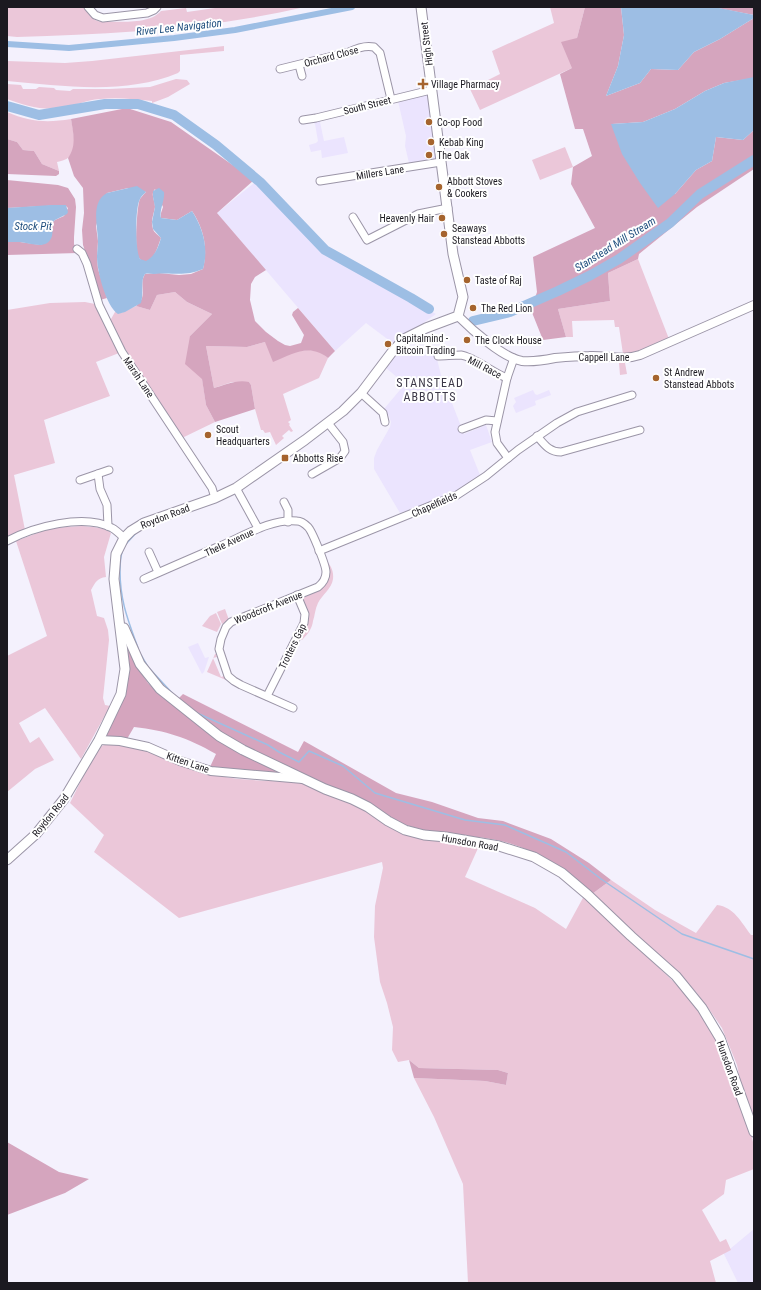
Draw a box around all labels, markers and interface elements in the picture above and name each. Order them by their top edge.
water label: River Lee Navigation [136,17,223,38]
street label: High Street [418,21,435,66]
street label: Orchard Close [303,44,360,69]
marker: Village Pharmacy [418,79,428,89]
place label: Village Pharmacy [431,79,500,90]
street label: South Street [342,94,392,117]
marker: Co-op Food [424,117,434,127]
place label: Co-op Food [437,117,482,128]
marker: Kebab King [426,137,436,147]
place label: Kebab King [439,137,484,148]
marker: The Oak [424,150,434,160]
place label: The Oak [437,150,470,161]
street label: Millers Lane [355,163,405,182]
place label: Abbott Stoves & Cookers [447,176,503,199]
marker: Abbott Stoves & Cookers [434,182,444,192]
place label: Heavenly Hair [380,213,434,224]
marker: Heavenly Hair [437,213,447,223]
water label: Stanstead Mill Stream [572,214,658,275]
water label: Stock Pit [14,220,53,233]
place label: Seaways Stanstead Abbotts [452,223,526,246]
marker: Seaways Stanstead Abbotts [439,229,449,239]
marker: Taste of Raj [462,275,472,285]
place label: Taste of Raj [475,275,522,286]
marker: The Red Lion [468,303,478,313]
place label: The Red Lion [481,303,532,314]
place label: Capitalmind - Bitcoin Trading [396,333,455,356]
marker: The Clock House [462,335,472,345]
place label: The Clock House [475,335,542,346]
marker: Capitalmind - Bitcoin Trading [383,339,393,349]
street label: Cappell Lane [579,352,630,363]
street label: Mill Race [466,354,504,381]
street label: Marsh Lane [121,355,156,400]
place label: St Andrew Stanstead Abbots [664,367,735,390]
marker: St Andrew Stanstead Abbots [651,373,661,383]
district label: STANSTEAD ABBOTTS [396,376,464,404]
place label: Scout Headquarters [216,424,270,447]
marker: Scout Headquarters [203,430,213,440]
marker: Abbotts Rise [280,453,290,463]
place label: Abbotts Rise [293,453,344,464]
street label: Chapelfields [410,489,459,519]
street label: Roydon Road [139,502,191,531]
street label: Thele Avenue [203,526,256,559]
street label: Woodcroft Avenue [233,589,304,626]
street label: Trotters Gap [277,622,308,671]
street label: Kitten Lane [165,750,211,775]
street label: Roydon Road [30,792,71,839]
street label: Hunsdon Road [441,832,499,853]
street label: Hunsdon Road [715,1039,745,1097]

